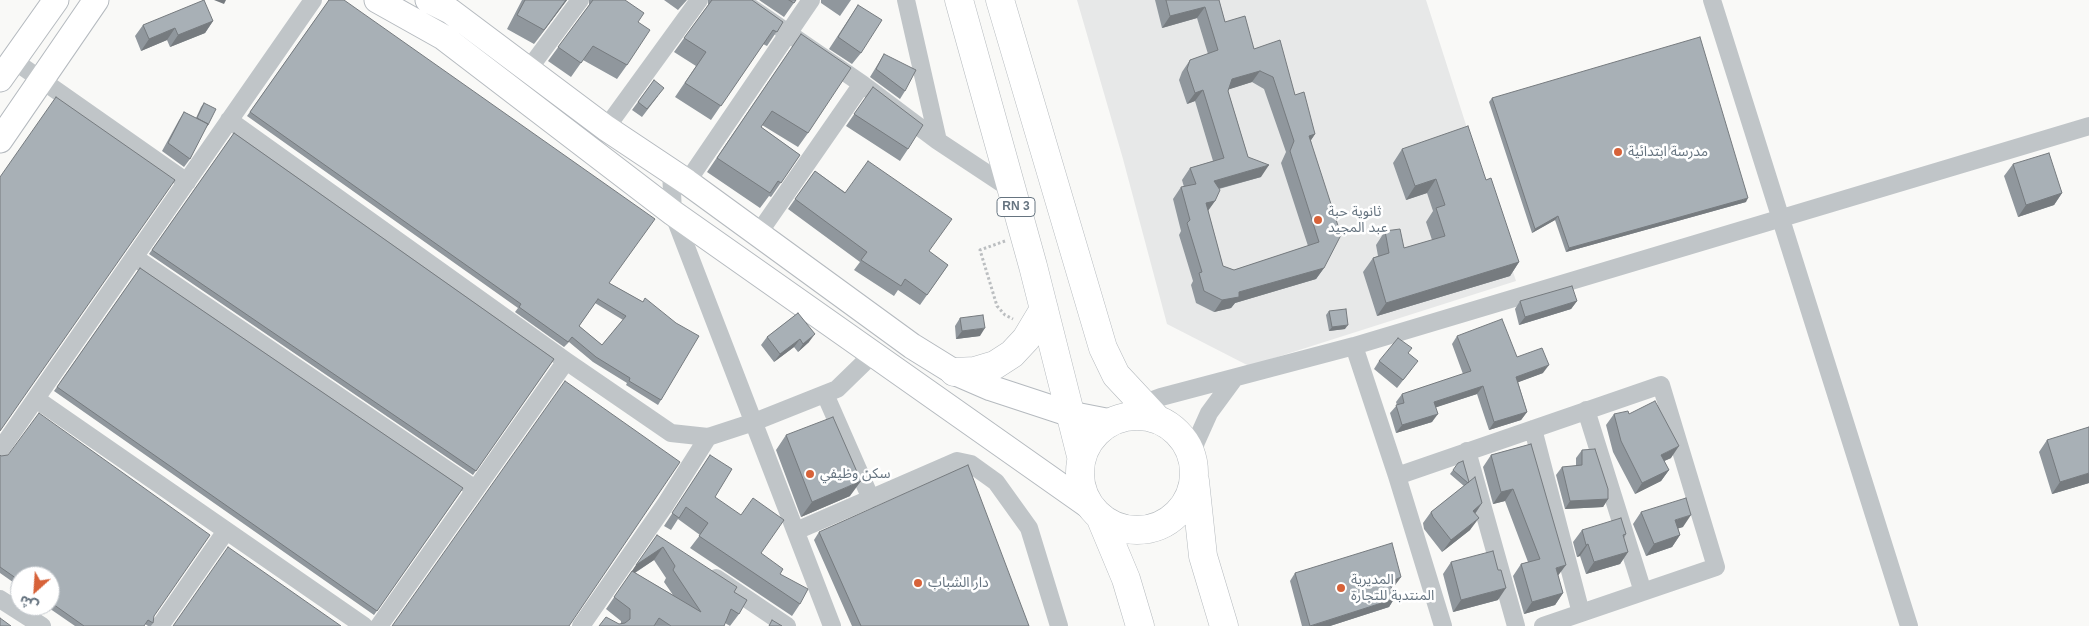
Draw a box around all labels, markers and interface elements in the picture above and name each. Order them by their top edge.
place label: مدرسة ابتدائية [1628,144,1708,160]
marker: مدرسة ابتدائية [1612,146,1624,158]
road number: RN 3 [997,198,1035,216]
place label: ثانوية حبة عبد المجيد [1328,204,1388,236]
marker: ثانوية حبة عبد المجيد [1312,214,1324,226]
place label: سكن وظيفي [820,466,890,482]
marker: سكن وظيفي [804,468,816,480]
north arrow [10,566,60,616]
place label: المديرية المنتدبة للتجارة [1351,572,1434,604]
place label: دار الشباب [928,575,989,591]
marker: دار الشباب [912,577,924,589]
marker: المديرية المنتدبة للتجارة [1335,582,1347,594]
text: ش [17,592,41,615]

